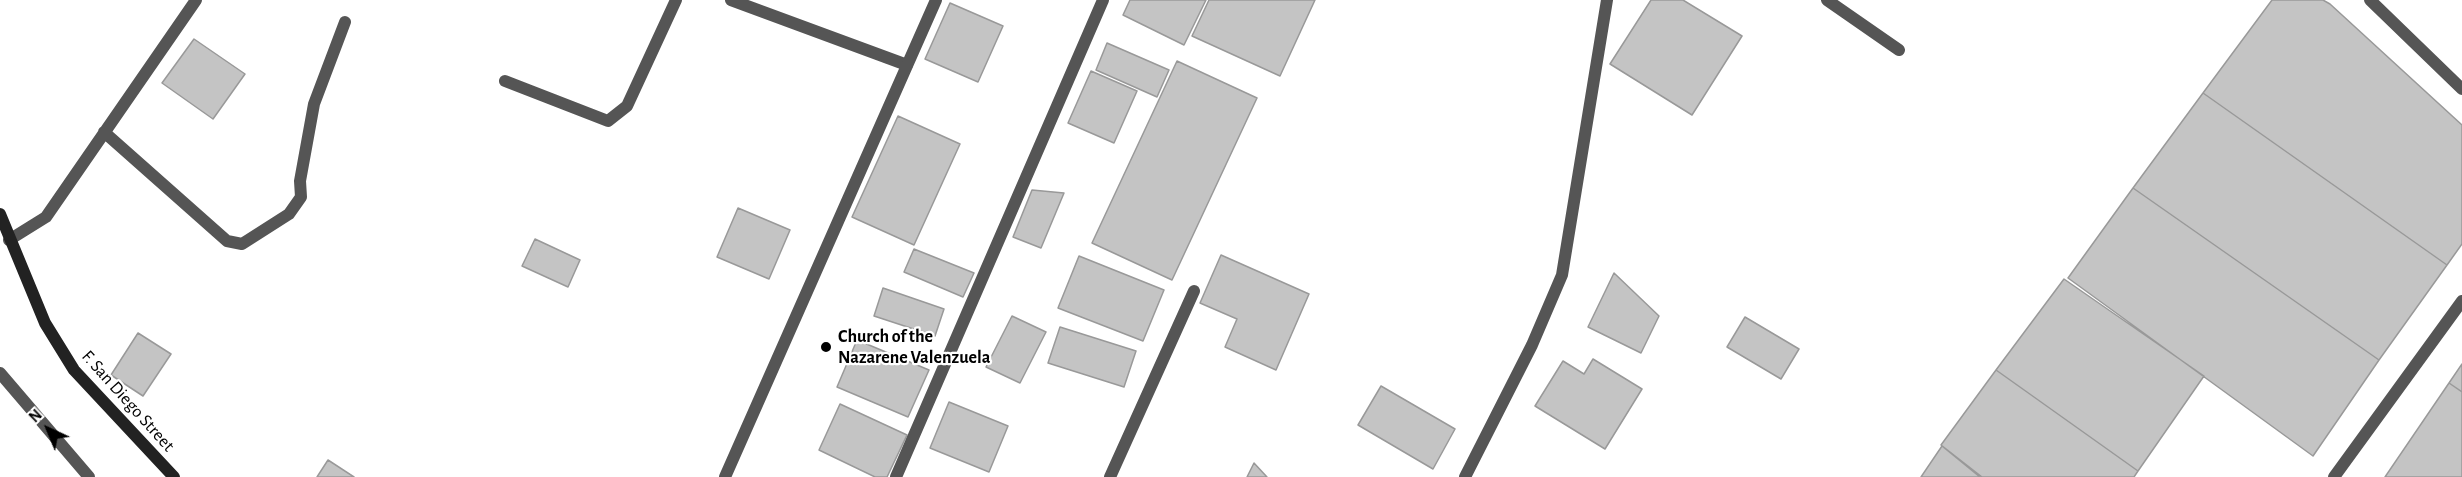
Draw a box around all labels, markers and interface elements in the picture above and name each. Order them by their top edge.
place label: Church of the Nazarene Valenzuela [838,326,990,368]
marker: Church of the Nazarene Valenzuela [819,340,833,354]
street label: F. San Diego Street [77,346,179,456]
north arrow [18,399,78,459]
text: N [26,406,45,426]

